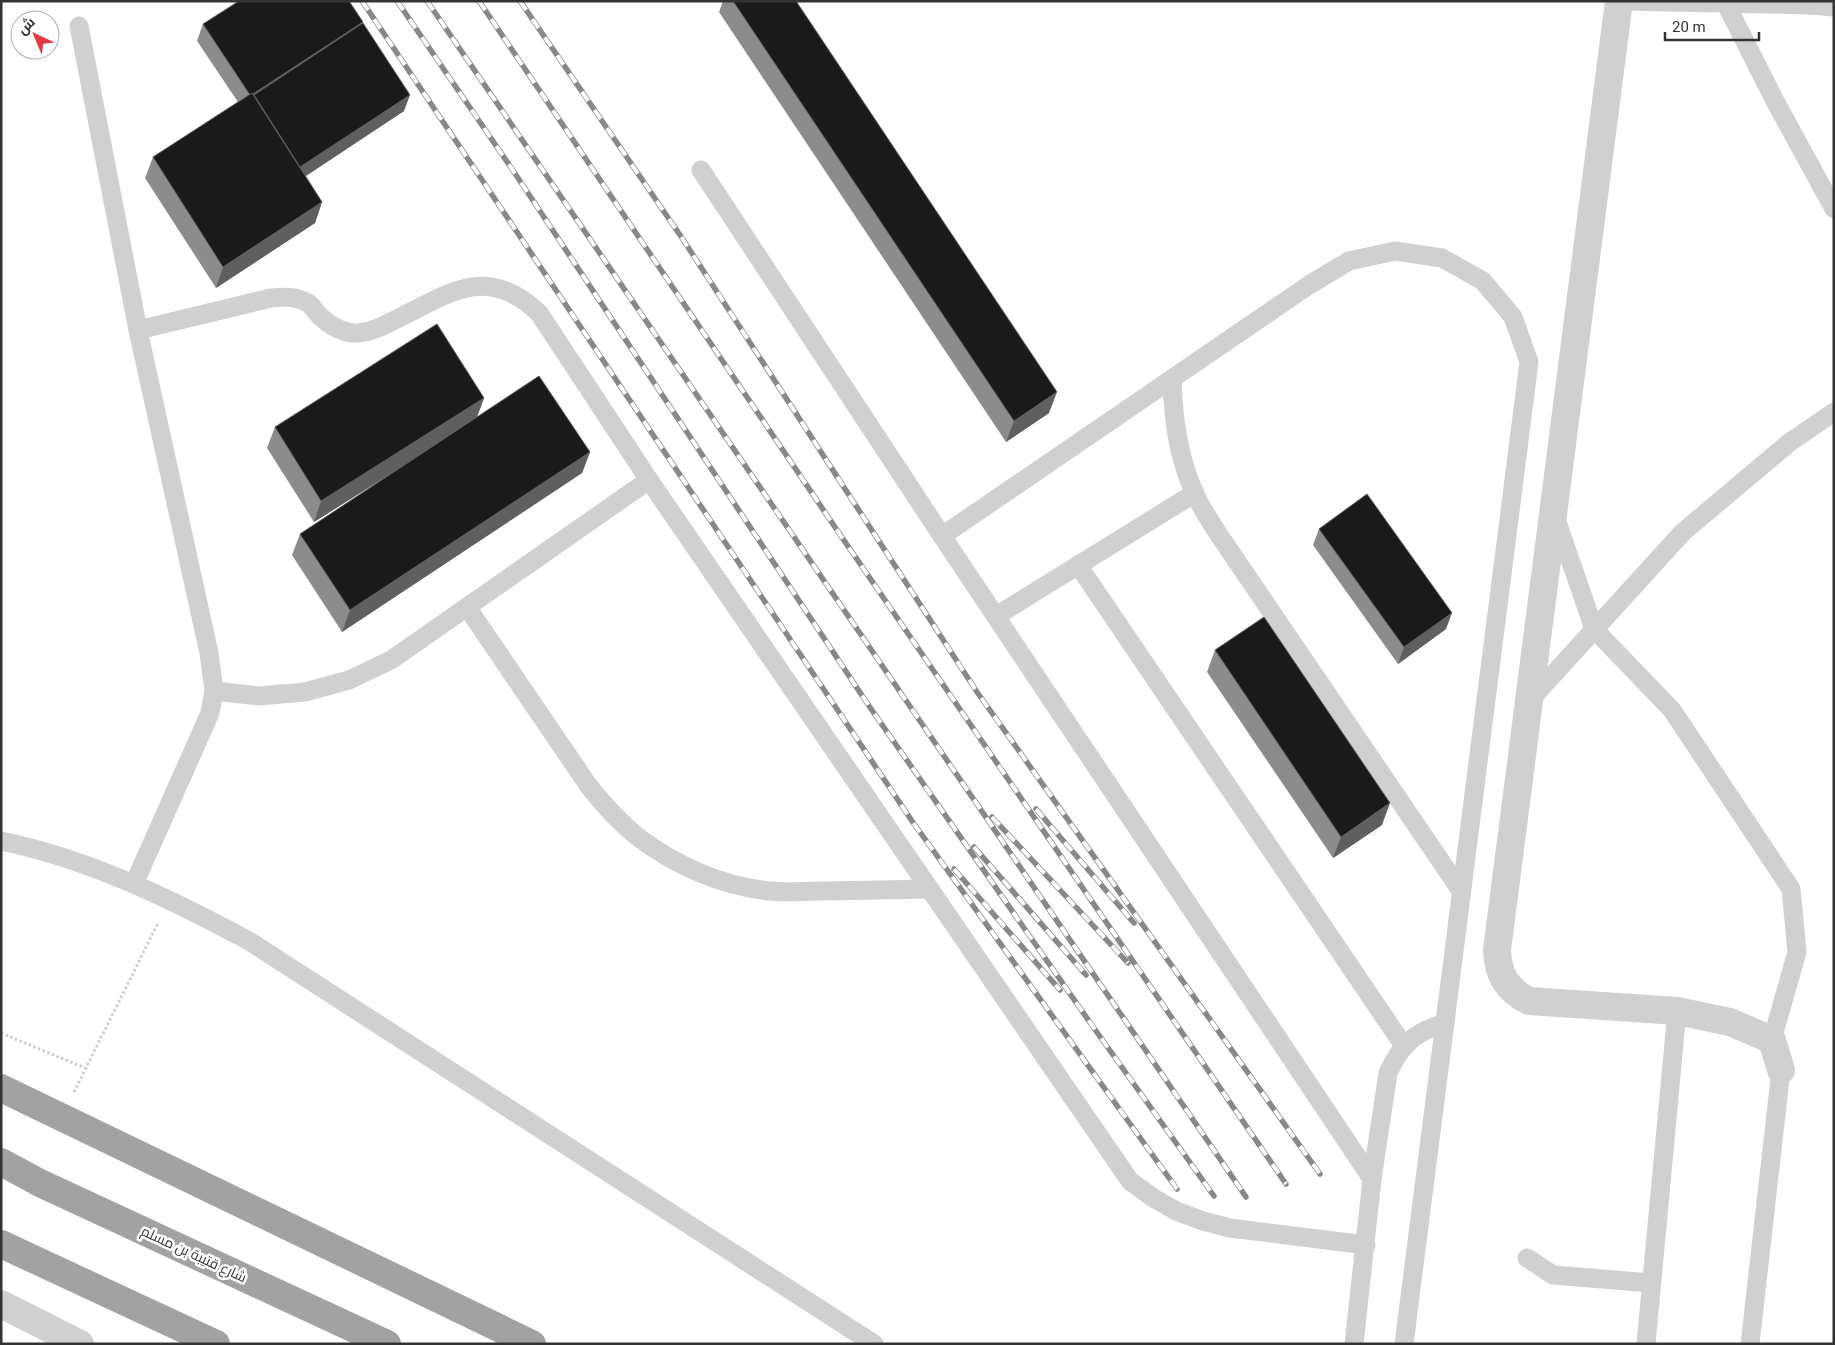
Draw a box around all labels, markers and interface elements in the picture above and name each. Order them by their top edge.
north arrow [10,10,60,60]
scale bar [1665,10,1759,42]
text: ش [14,14,39,38]
text: 20 m [1672,18,1706,36]
street label: شارع قتيبة بن مسلم [138,1223,249,1287]

